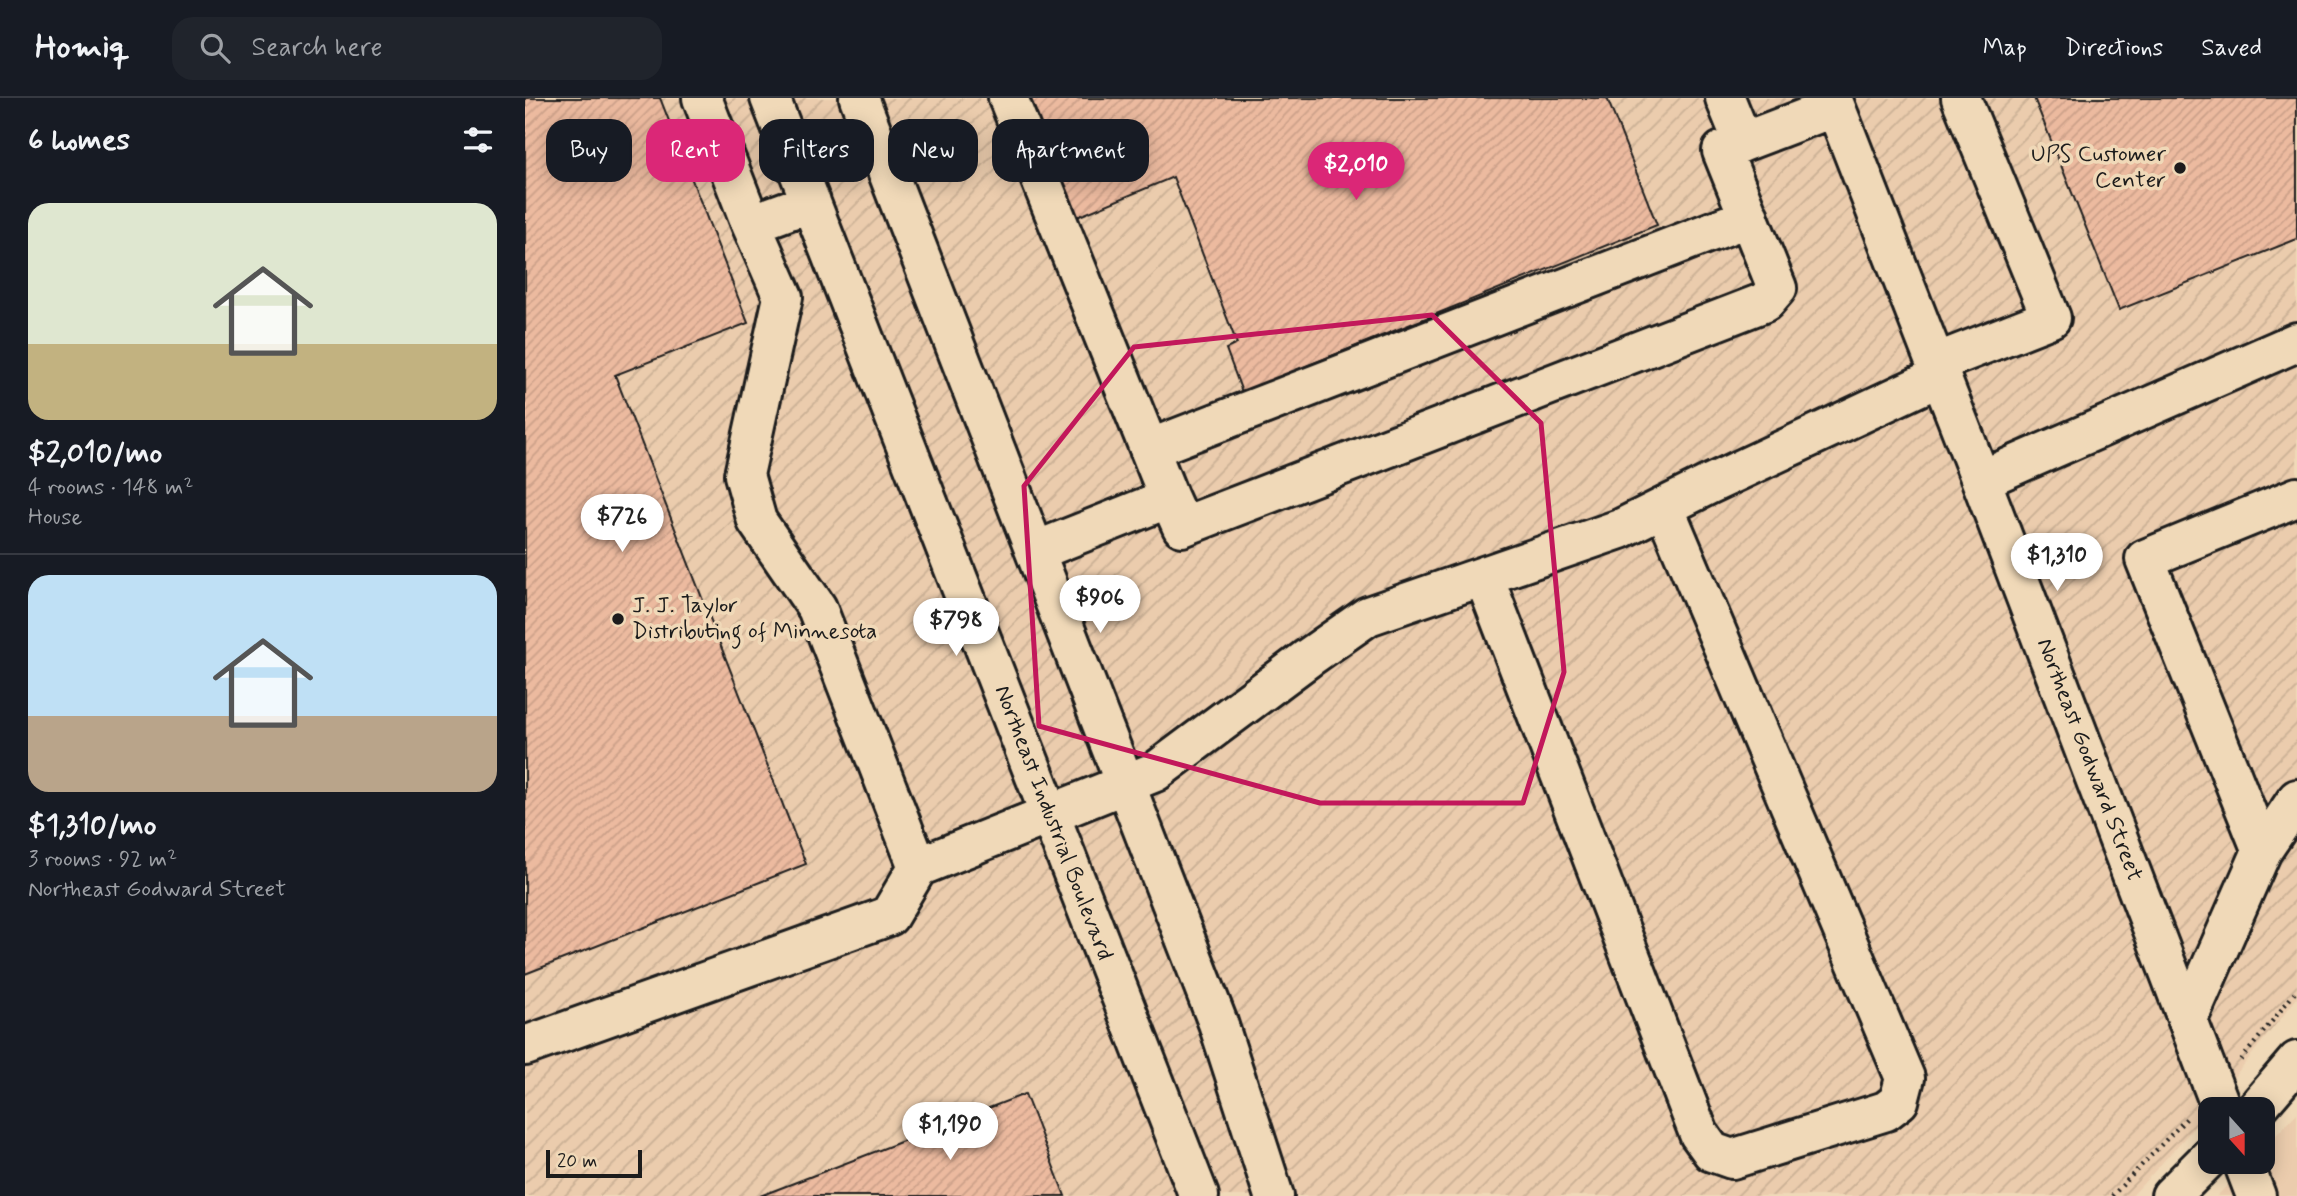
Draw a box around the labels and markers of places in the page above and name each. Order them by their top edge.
place label: UPS Customer Center [2031,140,2166,196]
pin: $2,010 [1299,142,1413,202]
marker: UPS Customer Center [2172,160,2188,176]
pin: $726 [581,494,663,554]
pin: $1,310 [2000,533,2114,593]
pin: $906 [1059,575,1141,635]
place label: J. J. Taylor Distributing of Minnesota [632,591,877,649]
pin: $798 [915,598,997,658]
marker: J. J. Taylor Distributing of Minnesota [610,611,626,627]
pin: $1,190 [893,1102,1007,1162]

